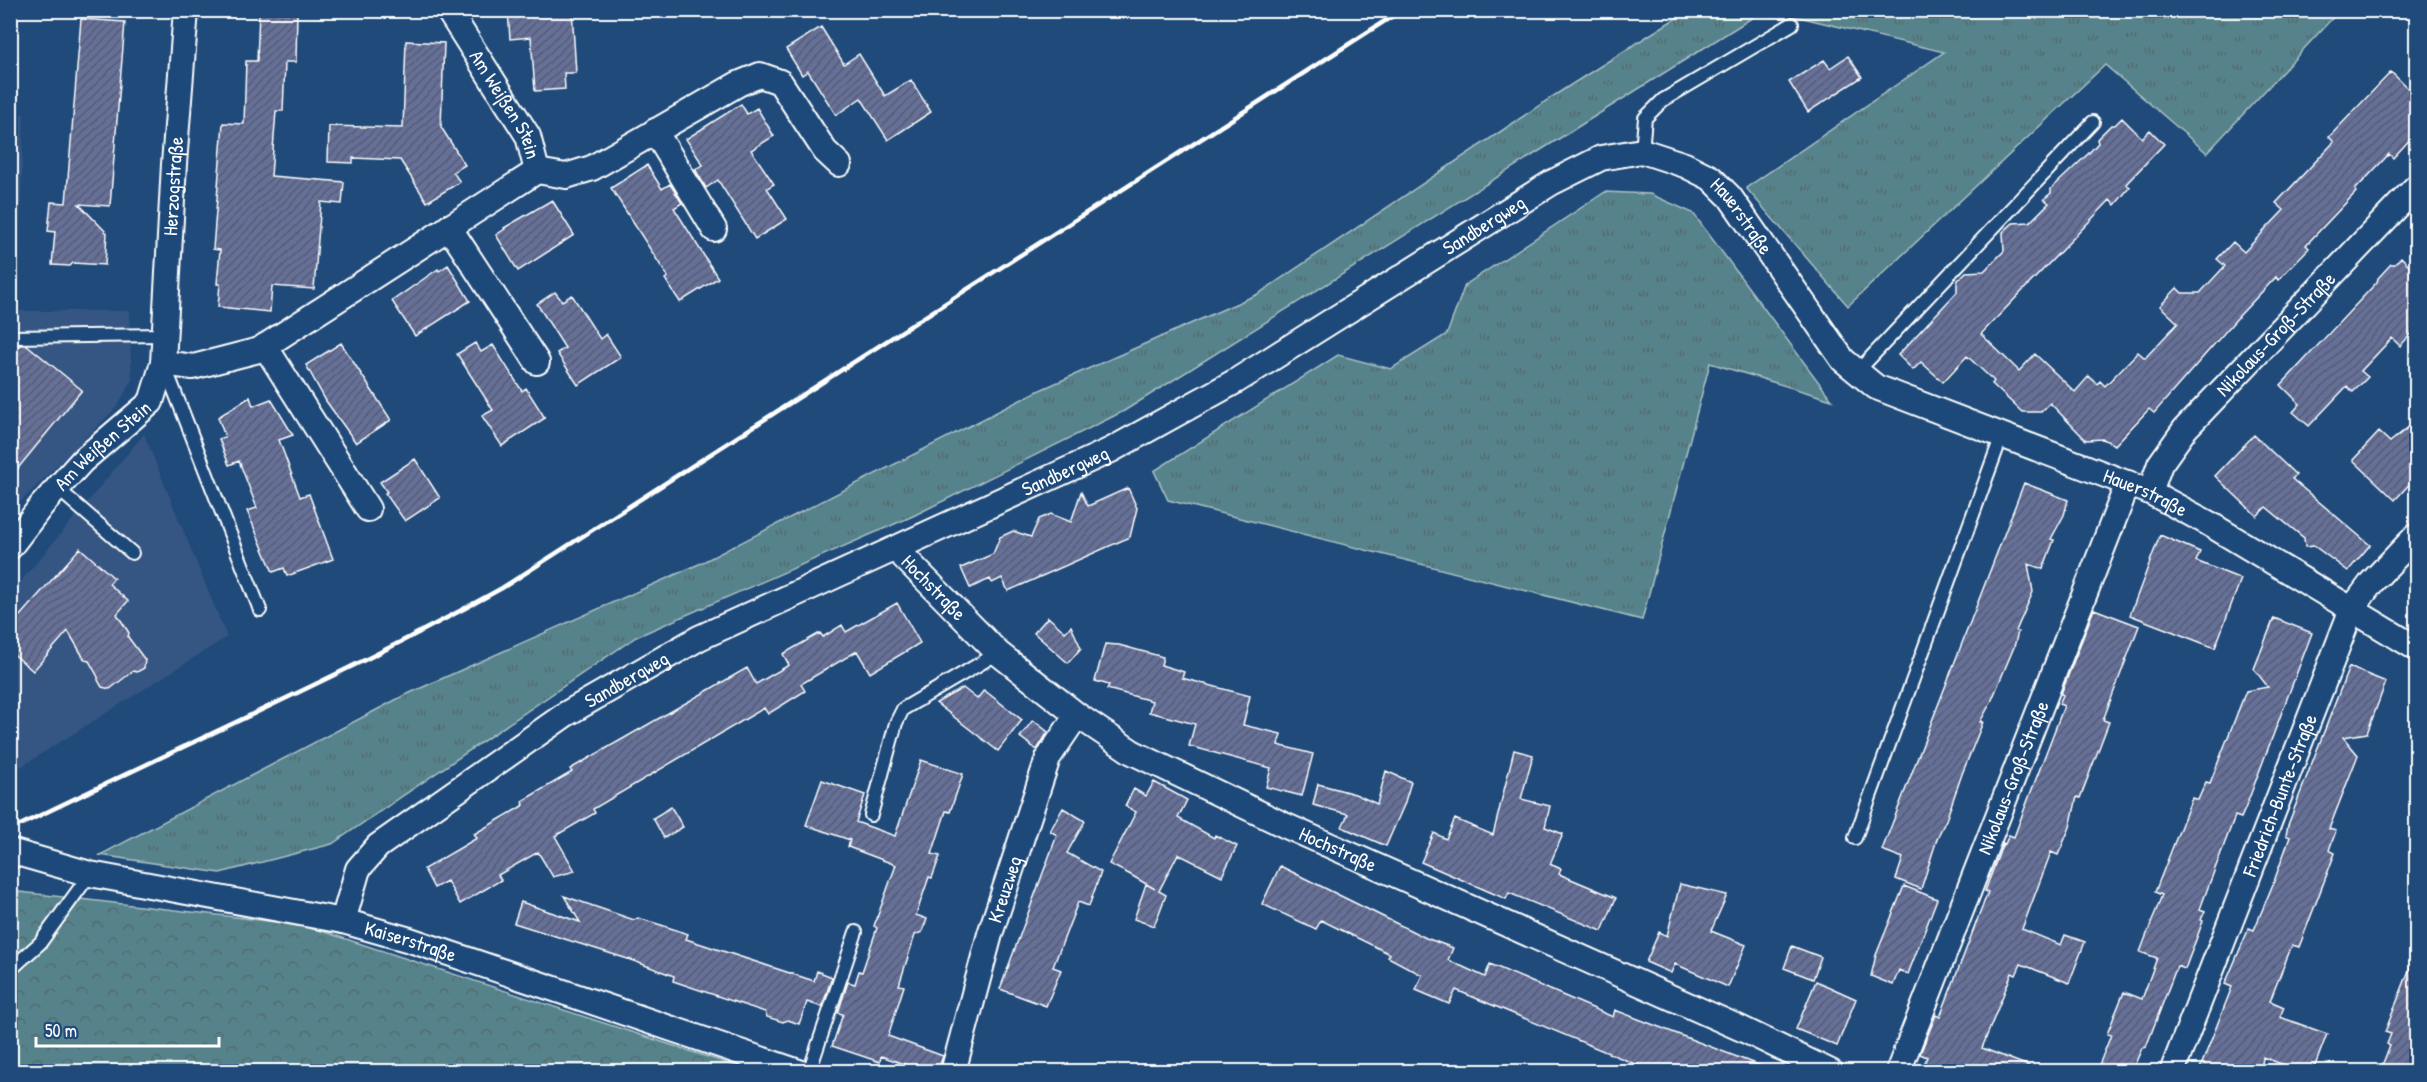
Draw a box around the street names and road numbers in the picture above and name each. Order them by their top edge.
street label: Am Weißen Stein [464,44,547,162]
street label: Herzogstraße [156,136,189,237]
street label: Hauerstraße [1705,171,1780,259]
street label: Sandbergweg [1437,189,1530,261]
street label: Nikolaus-Groß-Straße [2209,266,2341,402]
street label: Am Weißen Stein [48,394,157,496]
street label: Sandbergweg [1017,439,1113,502]
street label: Hauerstraße [2100,461,2192,523]
street label: Hochstraße [896,548,973,626]
street label: Sandbergweg [579,644,673,714]
street label: Nikolaus-Groß-Straße [1970,697,2055,858]
street label: Friedrich-Bunte-Straße [2235,710,2323,881]
street label: Hochstraße [1295,819,1381,878]
street label: Kreuzweg [981,852,1028,926]
street label: Kaiserstraße [362,914,460,968]

